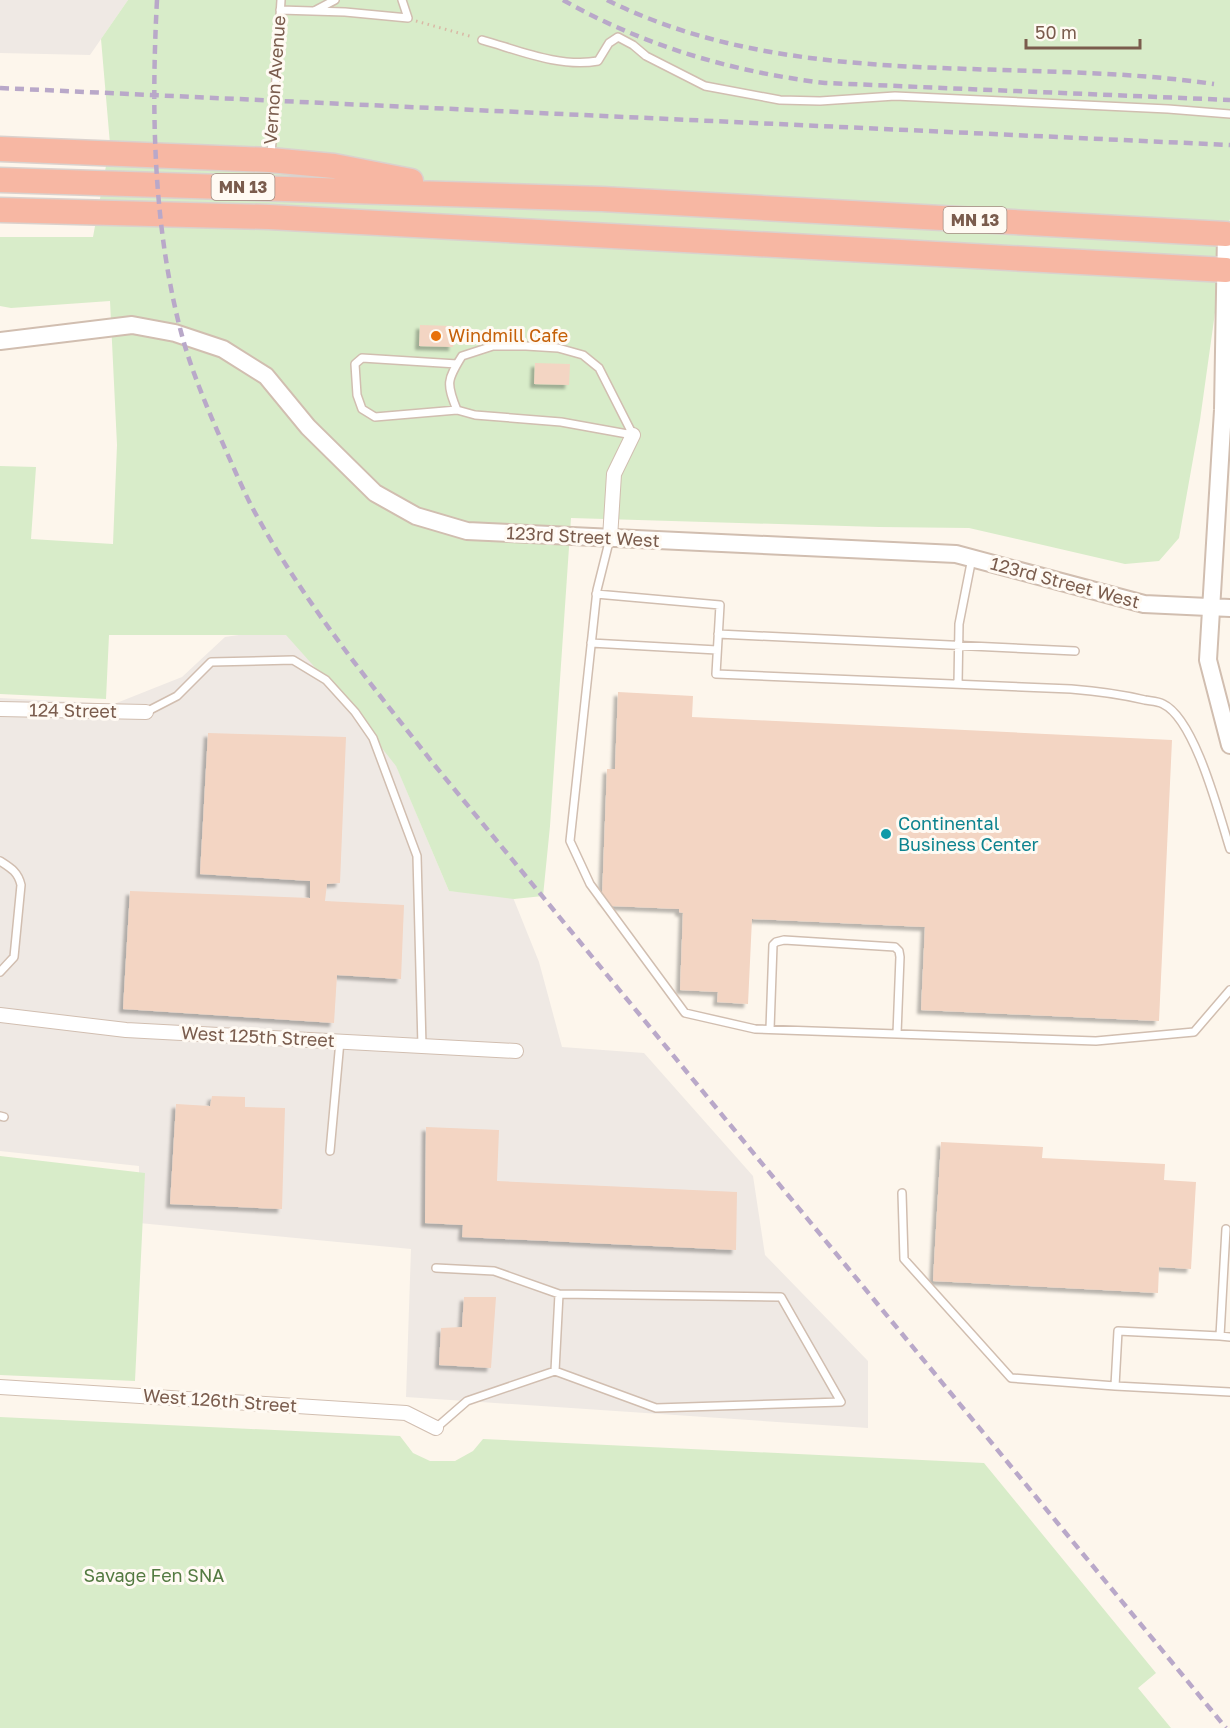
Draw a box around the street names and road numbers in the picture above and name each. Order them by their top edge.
street label: Vernon Avenue [259,15,289,145]
road number: MN 13 [212,174,274,200]
road number: MN 13 [944,207,1006,233]
street label: 123rd Street West [506,521,660,551]
street label: 123rd Street West [988,552,1142,613]
street label: 124 Street [29,698,117,722]
street label: West 125th Street [181,1021,335,1051]
street label: West 126th Street [142,1384,298,1416]

